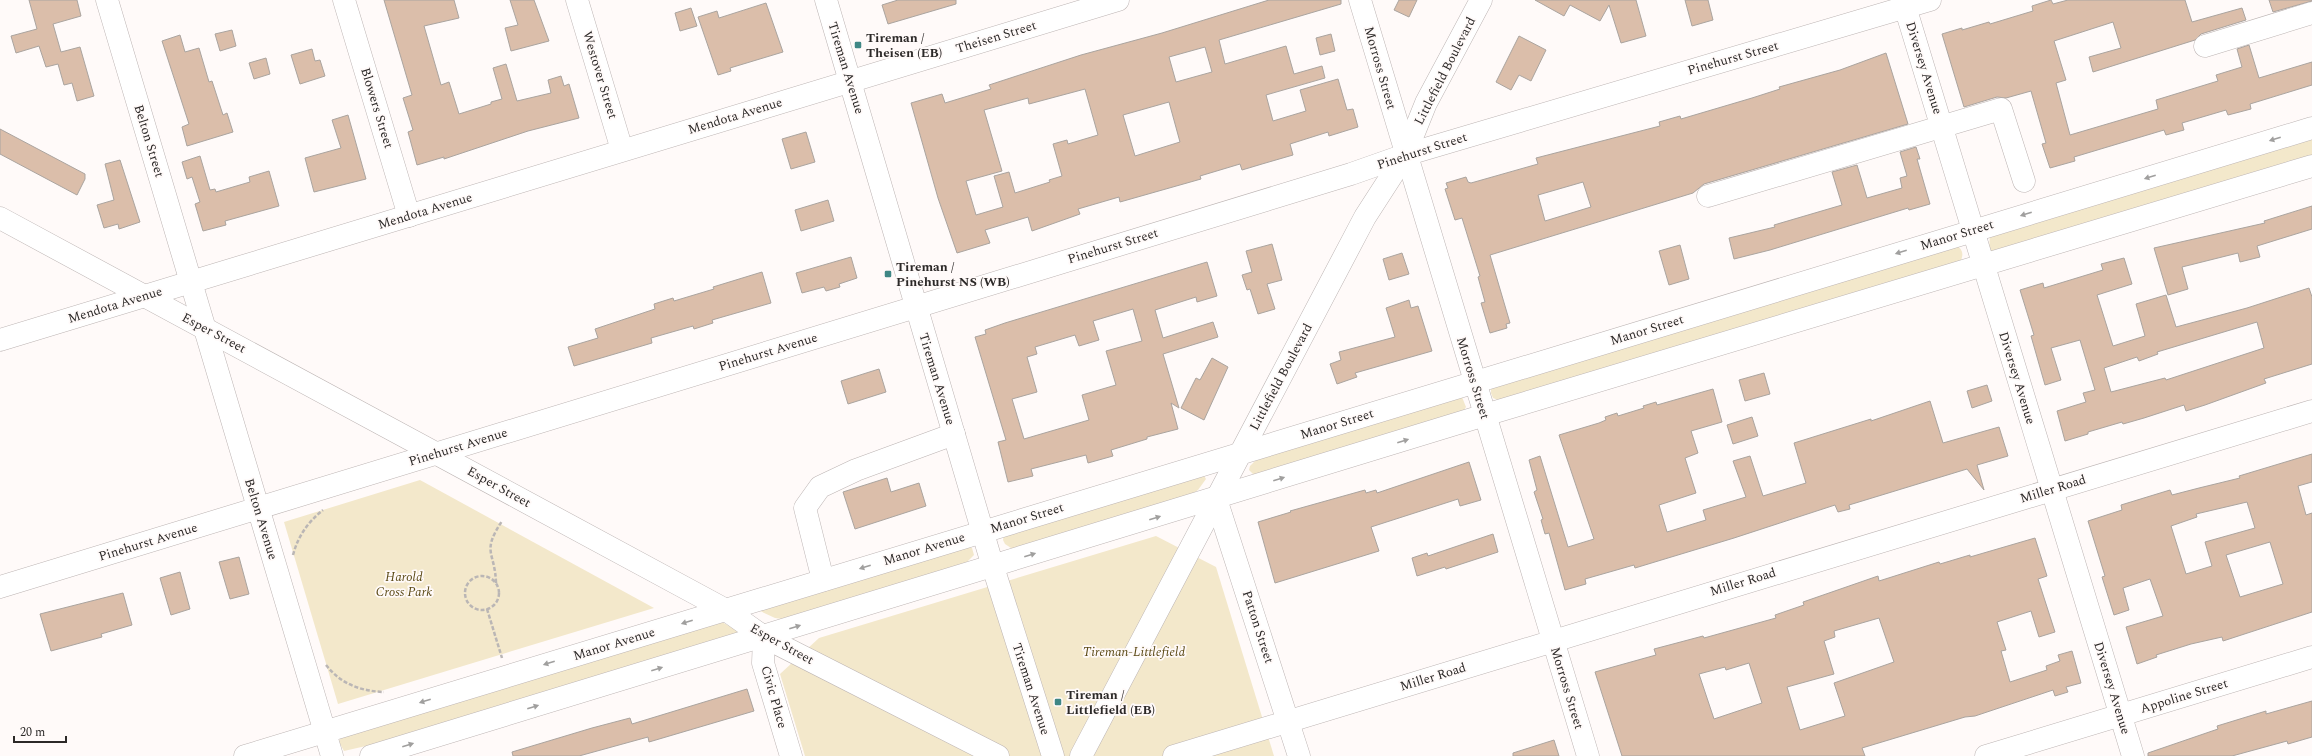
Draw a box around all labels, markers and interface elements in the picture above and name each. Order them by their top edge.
street label: Littlefield Boulevard [1409,13,1481,129]
street label: Theisen Street [953,15,1039,59]
street label: Tireman Avenue [822,19,870,117]
street label: Diversey Avenue [1900,19,1948,117]
street label: Morross Street [1359,24,1401,112]
place label: Tireman / Theisen (EB) [866,28,942,63]
street label: Westover Street [577,29,623,122]
street label: Pinehurst Street [1685,35,1781,81]
marker: Tireman / Theisen (EB) [853,40,863,50]
street label: Blowers Street [355,65,399,151]
street label: Mendota Avenue [685,92,785,140]
street label: Belton Street [128,102,170,180]
street label: Pinehurst Street [1374,127,1470,175]
one-way arrow [2268,136,2280,142]
one-way arrow [2144,174,2156,180]
street label: Mendota Avenue [375,187,475,235]
one-way arrow [2020,211,2032,217]
street label: Manor Street [1918,214,1997,256]
street label: Pinehurst Street [1065,223,1161,269]
one-way arrow [1895,249,1907,255]
place label: Tireman / Pinehurst NS (WB) [896,257,1010,292]
marker: Tireman / Pinehurst NS (WB) [883,269,893,279]
street label: Mendota Avenue [65,281,165,329]
street label: Esper Street [178,308,250,359]
street label: Manor Street [1608,309,1687,351]
street label: Littlefield Boulevard [1244,320,1318,434]
street label: Pinehurst Avenue [716,327,820,377]
street label: Diversey Avenue [1993,329,2041,427]
street label: Tireman Avenue [913,330,961,428]
street label: Morross Street [1451,334,1495,422]
street label: Manor Street [1298,403,1377,445]
street label: Pinehurst Avenue [406,422,510,472]
one-way arrow [1397,438,1409,444]
street label: Esper Street [463,461,535,513]
street label: Miller Road [2017,469,2089,509]
street label: Belton Avenue [239,476,283,562]
one-way arrow [1273,476,1285,482]
street label: Manor Street [988,497,1067,539]
one-way arrow [1149,515,1161,521]
street label: Pinehurst Avenue [96,517,200,567]
street label: Manor Avenue [881,527,967,571]
one-way arrow [1025,552,1037,558]
street label: Miller Road [1707,562,1779,602]
one-way arrow [859,564,871,570]
park label: Harold Cross Park [376,567,432,602]
street label: Patton Street [1237,588,1279,666]
street label: Esper Street [746,618,818,670]
one-way arrow [681,619,693,625]
street label: Manor Avenue [571,622,657,666]
one-way arrow [789,624,801,630]
street label: Diversey Avenue [2088,639,2136,737]
street label: Tireman Avenue [1007,640,1055,738]
park label: Tireman-Littlefield [1083,642,1185,662]
street label: Morross Street [1545,644,1589,732]
street label: Miller Road [1397,657,1469,697]
one-way arrow [543,660,555,666]
street label: Civic Place [756,663,792,731]
one-way arrow [651,666,663,672]
street label: Appoline Street [2138,673,2231,719]
place label: Tireman / Littlefield (EB) [1066,685,1155,720]
marker: Tireman / Littlefield (EB) [1053,697,1063,707]
one-way arrow [419,698,431,704]
one-way arrow [527,704,539,710]
scale bar [14,718,66,744]
text: 20 m [20,723,45,742]
one-way arrow [403,742,415,748]

